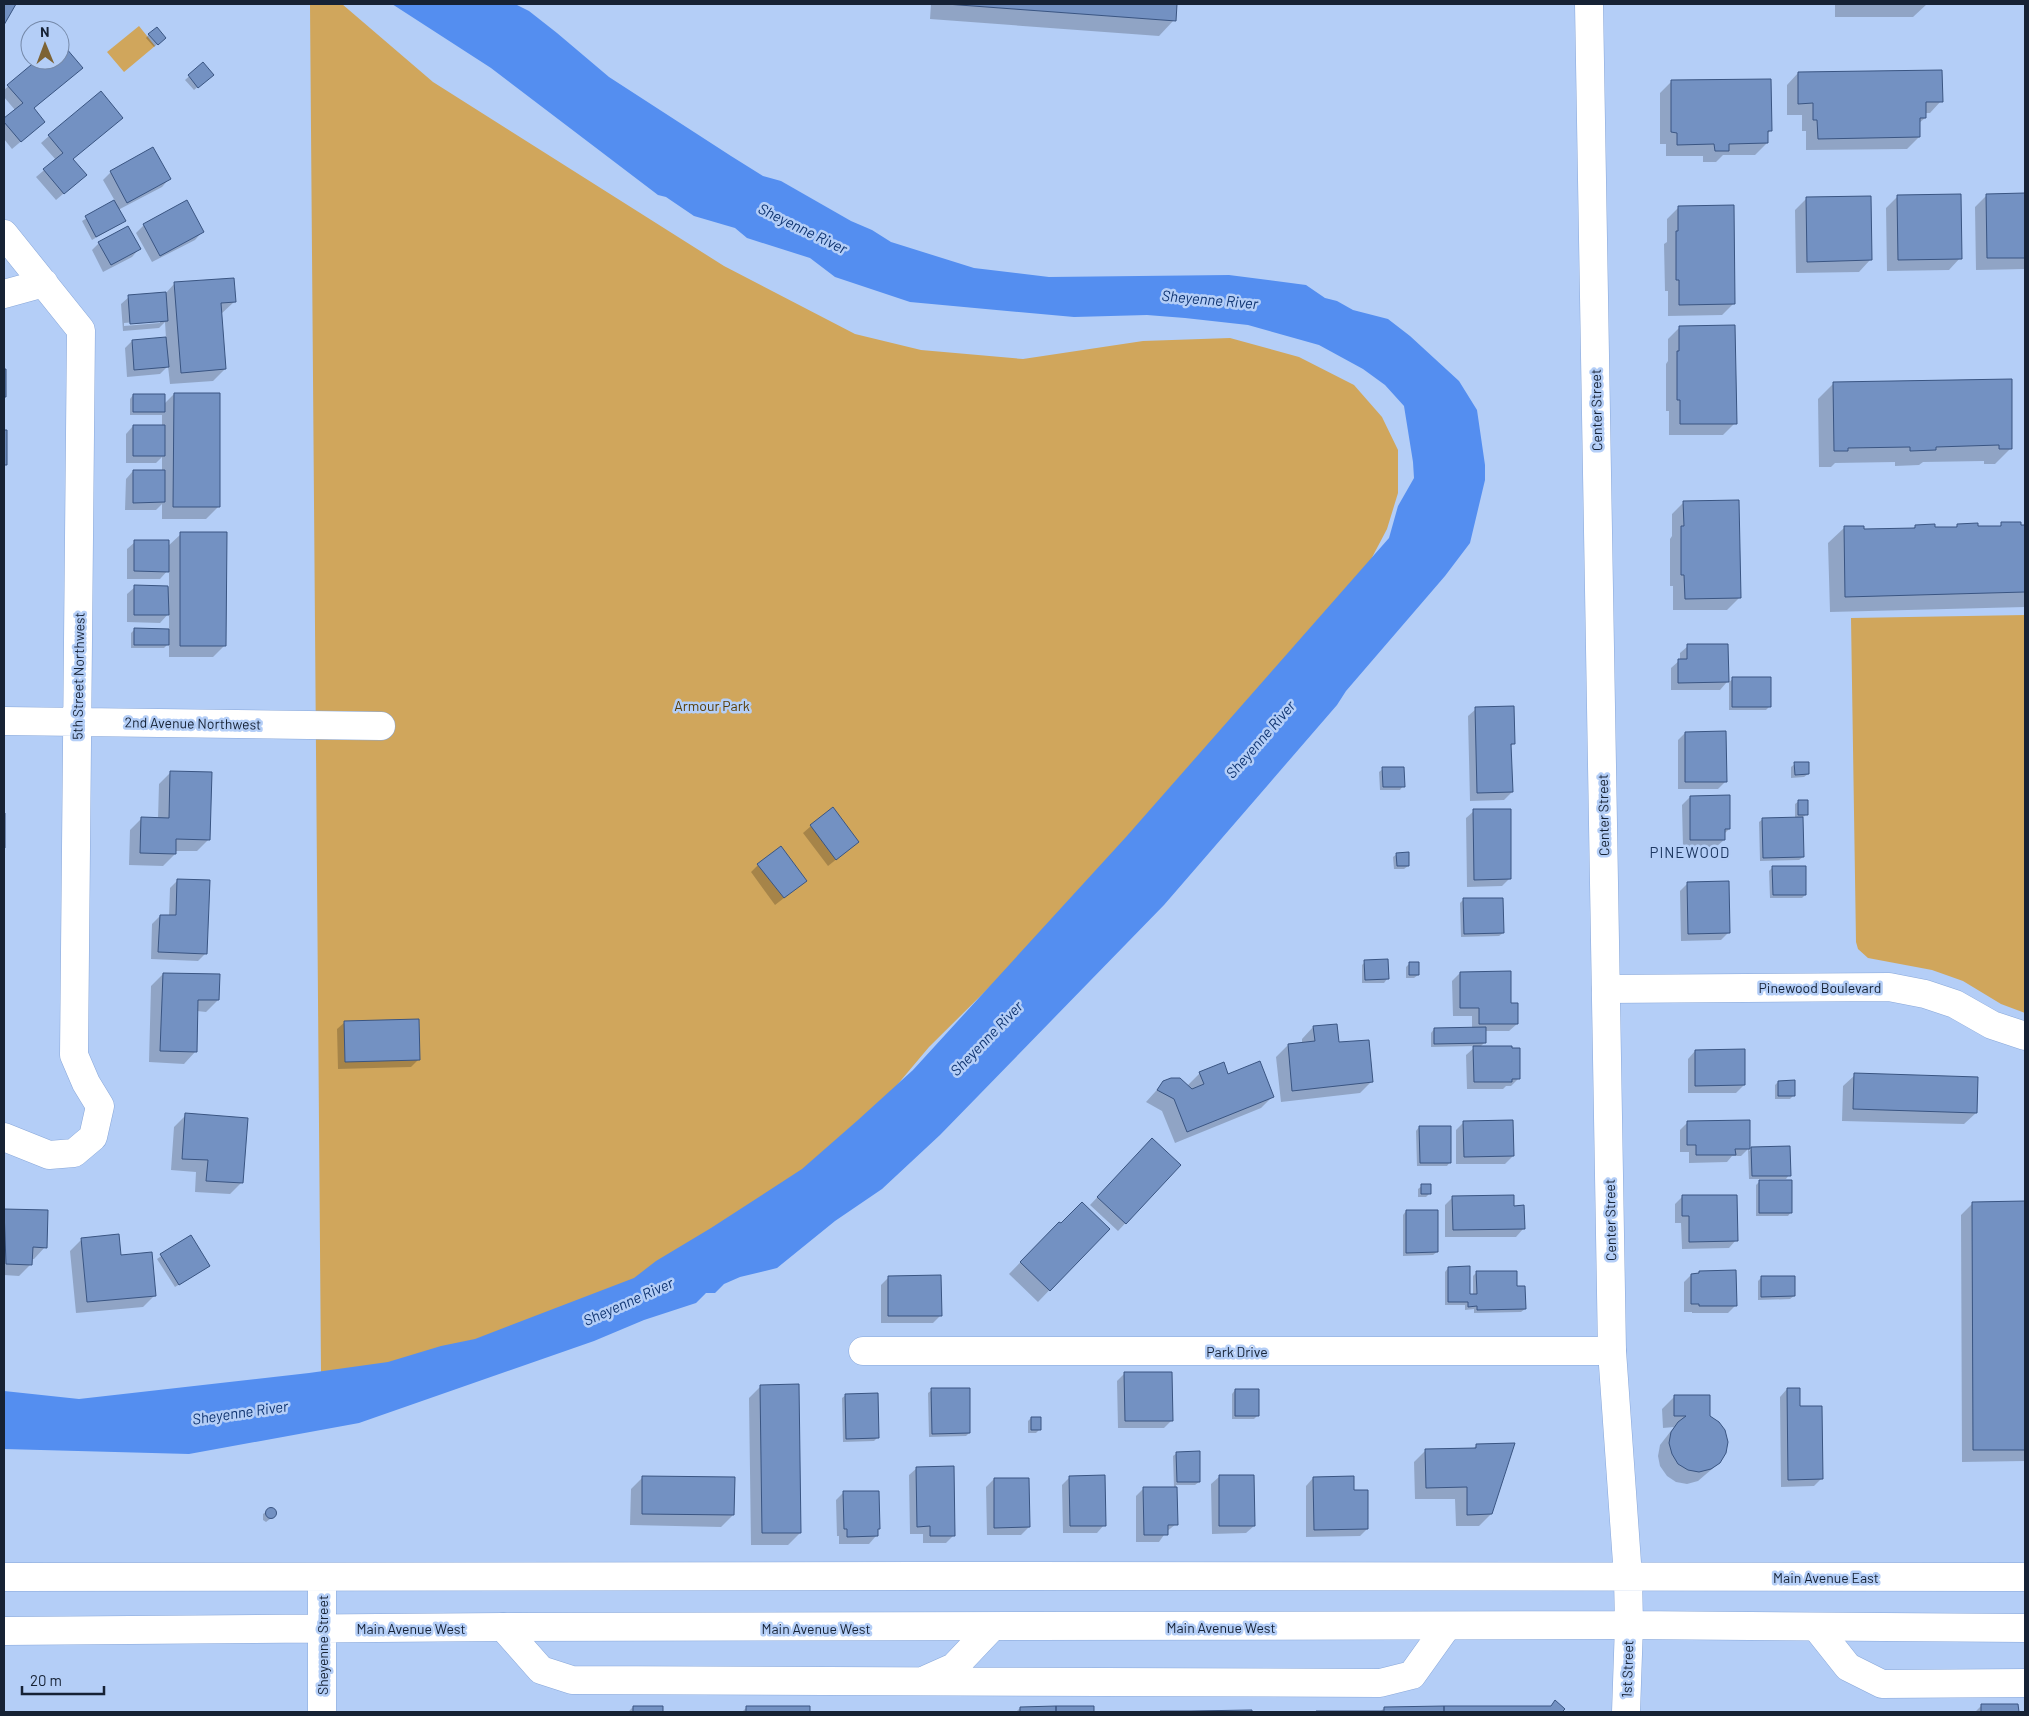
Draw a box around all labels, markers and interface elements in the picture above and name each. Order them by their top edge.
north arrow [20,20,70,70]
text: N [40,23,50,40]
water label: Sheyenne River [756,199,851,258]
water label: Sheyenne River [1161,286,1260,312]
street label: Center Street [1587,369,1605,451]
street label: 5th Street Northwest [68,612,88,740]
water label: Sheyenne River [1222,696,1299,781]
park label: Armour Park [674,697,750,714]
street label: 2nd Avenue Northwest [125,713,261,733]
street label: Center Street [1594,774,1612,856]
district label: PINEWOOD [1650,843,1730,861]
street label: Pinewood Boulevard [1759,979,1881,996]
water label: Sheyenne River [946,996,1027,1079]
street label: Center Street [1601,1179,1619,1261]
water label: Sheyenne River [580,1273,676,1329]
street label: Park Drive [1206,1343,1268,1360]
water label: Sheyenne River [191,1396,290,1428]
street label: Main Avenue East [1773,1569,1879,1586]
street label: Sheyenne Street [314,1595,331,1695]
street label: Main Avenue West [1166,1619,1276,1636]
street label: Main Avenue West [356,1620,466,1637]
street label: Main Avenue West [761,1620,871,1637]
street label: 1st Street [1617,1640,1637,1698]
scale bar [22,1664,105,1696]
text: 20 m [30,1671,62,1689]

